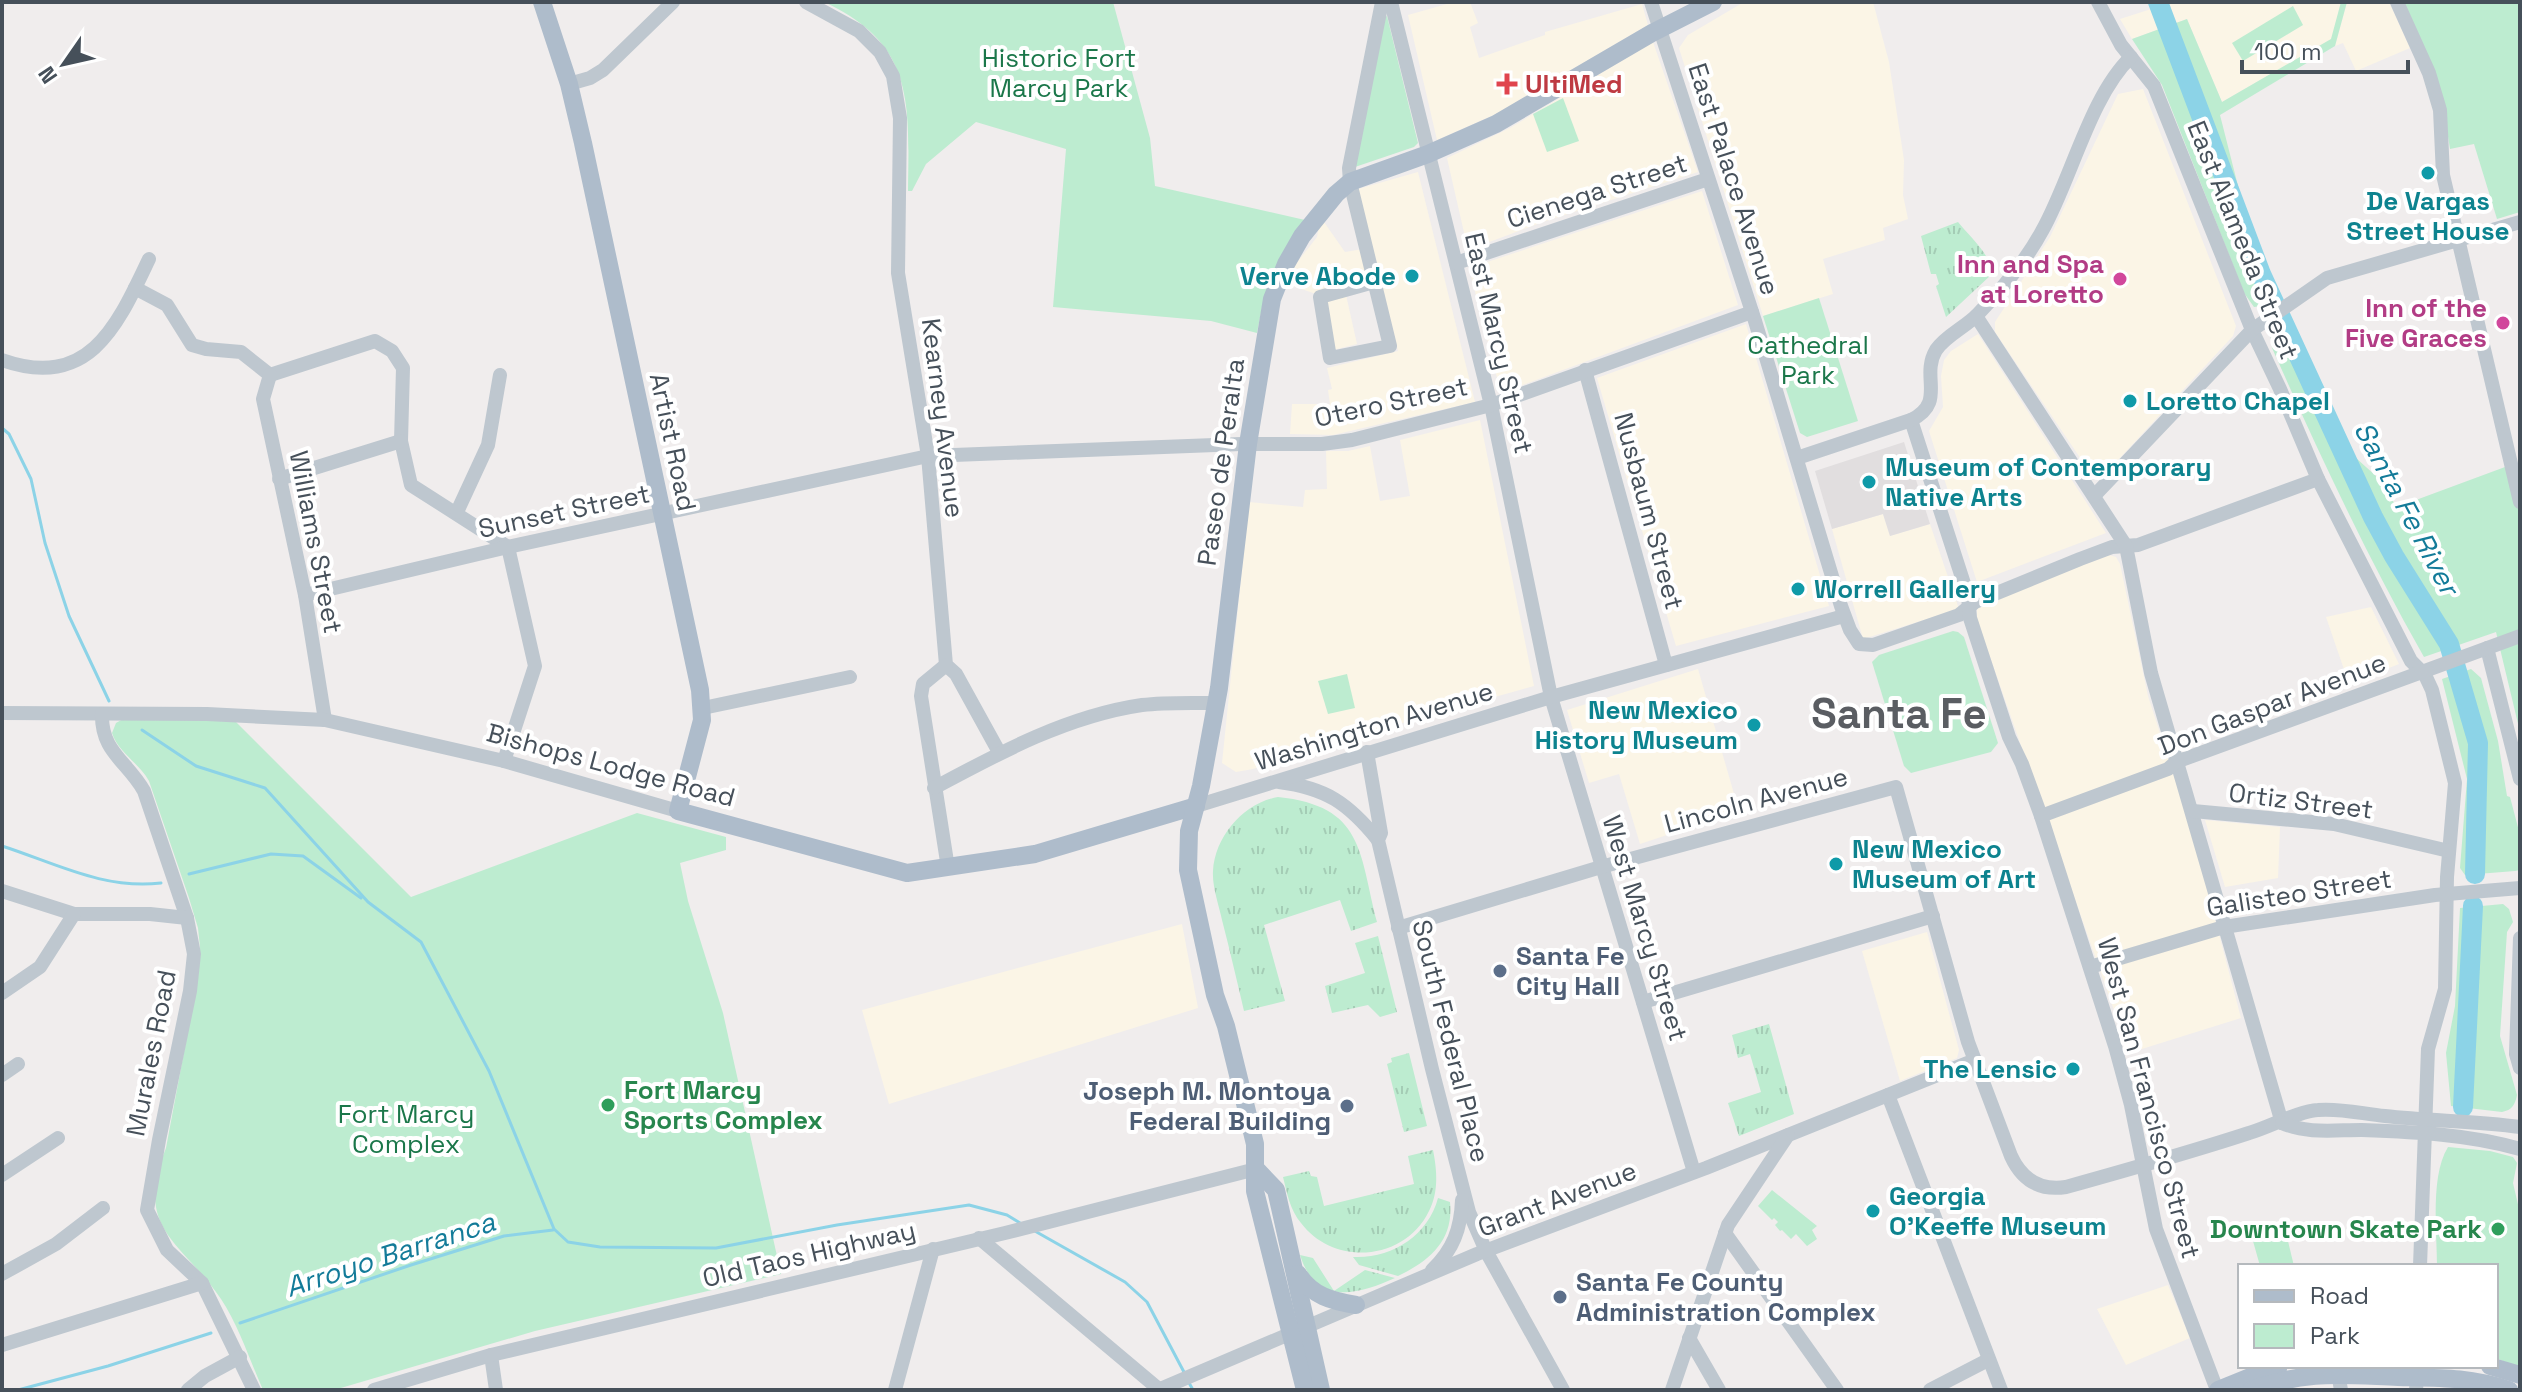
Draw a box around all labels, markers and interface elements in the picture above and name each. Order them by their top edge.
north arrow [24,24,104,104]
scale bar [2242,24,2408,74]
text: 100 m [2254,36,2322,67]
park label: Historic Fort Marcy Park [982,41,1136,105]
street label: East Palace Avenue [1680,59,1788,299]
text: N [32,61,63,89]
place label: UltiMed [1525,67,1623,101]
marker: UltiMed [1496,73,1518,95]
street label: East Alameda Street [2180,116,2306,364]
street label: Cienega Street [1503,146,1691,236]
marker: De Vargas Street House [2419,164,2437,182]
place label: De Vargas Street House [2346,184,2510,248]
street label: East Marcy Street [1457,229,1541,457]
place label: Inn and Spa at Loretto [1957,247,2104,311]
place label: Verve Abode [1240,259,1396,293]
marker: Verve Abode [1403,267,1421,285]
marker: Inn and Spa at Loretto [2111,270,2129,288]
place label: Inn of the Five Graces [2345,291,2487,355]
marker: Inn of the Five Graces [2494,314,2512,332]
street label: Kearney Avenue [914,316,972,520]
park label: Cathedral Park [1747,328,1869,392]
street label: Paseo de Peralta [1190,356,1252,568]
street label: Otero Street [1311,369,1471,435]
street label: Artist Road [642,370,704,514]
place label: Loretto Chapel [2146,384,2330,418]
marker: Loretto Chapel [2121,392,2139,410]
street label: Nusbaum Street [1606,409,1692,613]
water label: Santa Fe River [2346,415,2469,604]
street label: Williams Street [282,448,350,636]
place label: Museum of Contemporary Native Arts [1885,450,2212,514]
marker: Museum of Contemporary Native Arts [1860,473,1878,491]
street label: Sunset Street [475,476,653,546]
place label: Worrell Gallery [1814,572,1996,606]
marker: Worrell Gallery [1789,580,1807,598]
street label: Don Gaspar Avenue [2153,645,2391,763]
street label: Washington Avenue [1251,674,1497,778]
district label: Santa Fe [1811,687,1987,740]
place label: New Mexico History Museum [1535,693,1738,757]
street label: Bishops Lodge Road [483,715,739,815]
marker: New Mexico History Museum [1745,716,1763,734]
street label: Lincoln Avenue [1661,759,1851,841]
street label: Ortiz Street [2227,775,2375,827]
street label: West Marcy Street [1595,811,1695,1045]
place label: New Mexico Museum of Art [1852,832,2036,896]
marker: New Mexico Museum of Art [1827,855,1845,873]
street label: Galisteo Street [2204,862,2394,924]
street label: South Federal Place [1404,916,1498,1166]
street label: West San Francisco Street [2090,934,2208,1262]
place label: Santa Fe City Hall [1516,939,1625,1003]
marker: Santa Fe City Hall [1491,962,1509,980]
street label: Murales Road [118,967,184,1139]
place label: The Lensic [1923,1052,2057,1086]
marker: The Lensic [2064,1060,2082,1078]
place label: Fort Marcy Sports Complex [624,1073,823,1137]
place label: Joseph M. Montoya Federal Building [1083,1074,1331,1138]
marker: Fort Marcy Sports Complex [599,1096,617,1114]
park label: Fort Marcy Complex [338,1097,474,1161]
marker: Joseph M. Montoya Federal Building [1338,1097,1356,1115]
street label: Grant Avenue [1473,1153,1641,1245]
place label: Georgia O'Keeffe Museum [1889,1179,2107,1243]
marker: Georgia O'Keeffe Museum [1864,1202,1882,1220]
water label: Arroyo Barranca [281,1203,500,1305]
place label: Downtown Skate Park [2210,1212,2482,1246]
street label: Old Taos Highway [699,1213,919,1295]
marker: Downtown Skate Park [2489,1220,2507,1238]
legend [2238,1264,2498,1368]
place label: Santa Fe County Administration Complex [1576,1265,1876,1329]
text: Road [2310,1280,2369,1311]
marker: Santa Fe County Administration Complex [1551,1288,1569,1306]
text: Park [2310,1320,2360,1351]

